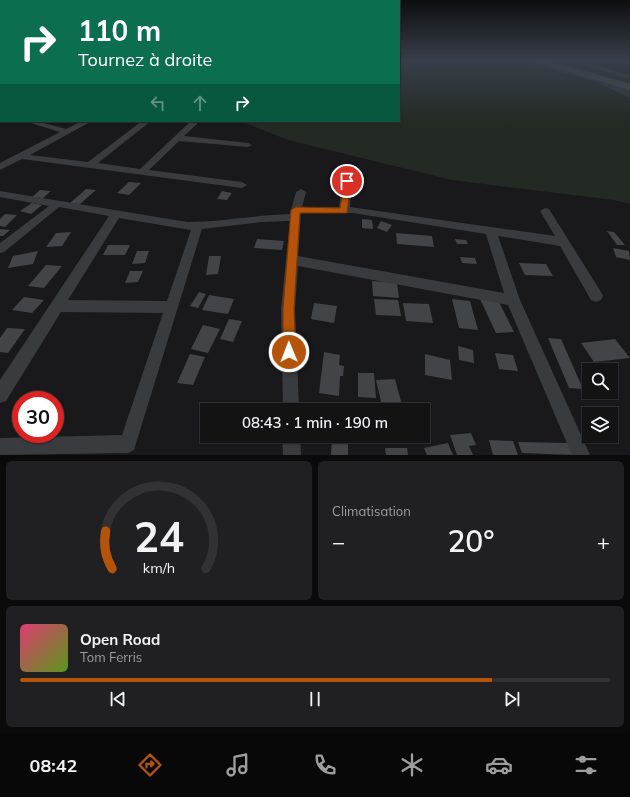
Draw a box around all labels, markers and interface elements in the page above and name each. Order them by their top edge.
text: 110 m [78,13,161,48]
icon: right [12,16,64,68]
text: Tournez à droite [78,48,212,71]
icon: left [147,92,169,114]
icon: ahead [189,92,211,114]
icon: right [231,92,253,114]
pin [330,164,364,198]
icon: arrive [336,170,358,192]
position arrow [268,331,310,373]
map controls [582,363,618,443]
button: search [582,363,618,399]
speed limit sign: 30 [12,391,64,443]
button: layers [582,407,618,443]
text: 08:43 · 1 min · 190 m [242,413,388,432]
text: Climatisation [332,503,411,519]
text: 24 [134,509,184,561]
text: 20° [447,522,495,560]
text: − [332,528,345,556]
text: + [597,528,610,556]
text: km/h [143,558,175,576]
text: Open Road [80,630,160,649]
text: Tom Ferris [80,649,142,665]
icon: previous [107,688,129,710]
icon: pause [304,688,326,710]
icon: next [501,688,523,710]
icon: directions [136,751,164,779]
icon: music [224,751,252,779]
icon: phone [311,751,339,779]
icon: climate [398,751,426,779]
icon: car [485,751,513,779]
icon: filters [572,751,600,779]
text: 08:42 [30,754,77,777]

